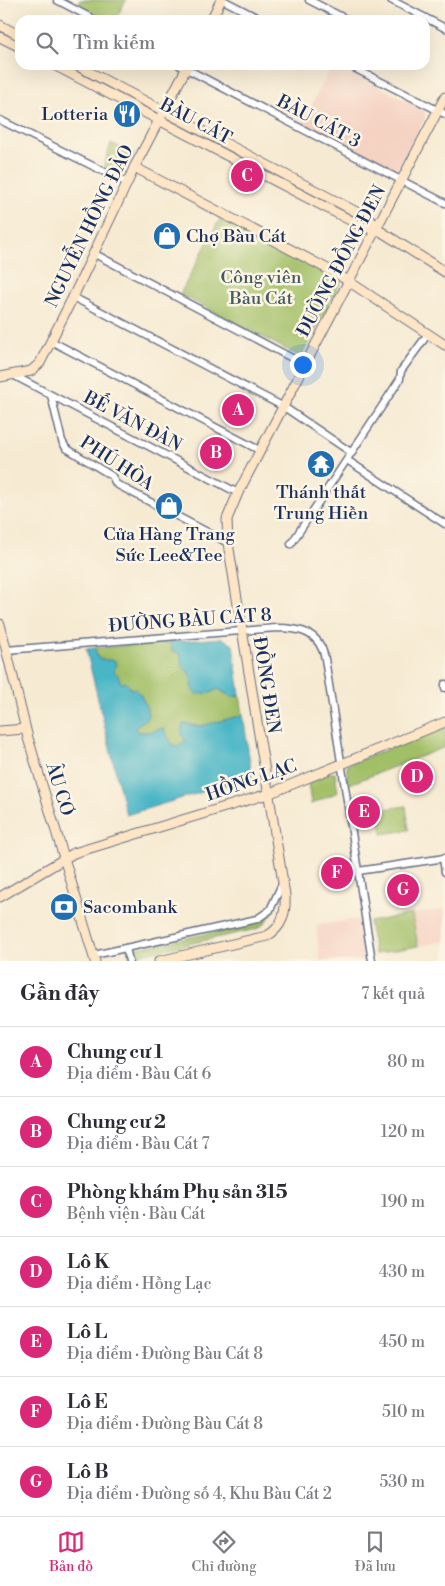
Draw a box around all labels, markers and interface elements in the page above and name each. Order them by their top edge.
search box [15,15,430,70]
icon: search [33,29,61,57]
text: Tìm kiếm [73,31,156,55]
street label: BÀU CÁT 3 [272,89,365,153]
street label: BÀU CÁT [155,93,236,150]
restaurant icon: Lotteria [112,99,142,129]
place label: Lotteria [41,103,109,126]
street label: NGUYỄN HỒNG ĐÀO [37,140,139,311]
pin: C [231,157,263,195]
street label: ĐƯỜNG ĐỒNG ĐEN [290,180,391,341]
shop icon: Chợ Bàu Cát [152,221,182,251]
place label: Chợ Bàu Cát [186,225,287,248]
park label: Công viên Bàu Cát [221,266,302,310]
your location [290,352,316,378]
street label: BẾ VĂN ĐÀN [79,384,187,457]
pin: A [222,391,254,429]
street label: PHÚ HÒA [75,431,159,496]
pin: B [200,434,232,472]
temple icon: Thánh thất Trung Hiền [306,449,336,479]
place label: Thánh thất Trung Hiền [274,481,368,525]
shop icon: Cửa Hàng Trang Sức Lee&Tee [154,491,184,521]
place label: Cửa Hàng Trang Sức Lee&Tee [103,523,235,567]
street label: ĐƯỜNG BÀU CÁT 8 [108,603,272,638]
street label: ĐỒNG ĐEN [248,635,288,736]
street label: HỒNG LẠC [202,752,300,807]
pin: D [401,758,433,796]
street label: ÂU CƠ [40,759,79,819]
pin: E [348,793,380,831]
pin: F [321,854,353,892]
pin: G [387,871,419,909]
bank icon: Sacombank [49,892,79,922]
place label: Sacombank [83,896,179,919]
text: Gần đây [20,981,99,1007]
text: 7 kết quả [361,984,425,1004]
text: Chung cư 1 [67,1040,163,1064]
text: A [30,1052,42,1072]
text: 80 m [387,1052,425,1072]
text: Địa điểm · Bàu Cát 6 [67,1064,211,1084]
text: Chung cư 2 [67,1110,166,1134]
text: B [30,1122,42,1142]
text: 120 m [381,1122,425,1142]
text: Địa điểm · Bàu Cát 7 [67,1134,210,1154]
text: Phòng khám Phụ sản 315 [67,1180,288,1204]
text: C [30,1192,42,1212]
text: 190 m [381,1192,425,1212]
text: Bệnh viện · Bàu Cát [67,1204,205,1224]
text: Lô K [67,1250,110,1274]
text: D [30,1262,42,1282]
text: 430 m [379,1262,425,1282]
text: Địa điểm · Hồng Lạc [67,1274,212,1294]
text: Lô L [67,1320,107,1344]
text: E [30,1332,42,1352]
text: 450 m [379,1332,425,1352]
text: Địa điểm · Đường Bàu Cát 8 [67,1344,263,1364]
text: Lô E [67,1390,107,1414]
text: F [30,1402,42,1422]
text: 510 m [382,1402,425,1422]
text: Địa điểm · Đường Bàu Cát 8 [67,1414,263,1434]
text: Lô B [67,1460,108,1484]
text: G [30,1472,42,1492]
text: 530 m [379,1472,425,1492]
text: Địa điểm · Đường số 4, Khu Bàu Cát 2 [67,1484,332,1504]
tab: Bản đồ [49,1528,93,1576]
tab: Chỉ đường [192,1528,256,1576]
tab: Đã lưu [355,1528,396,1576]

